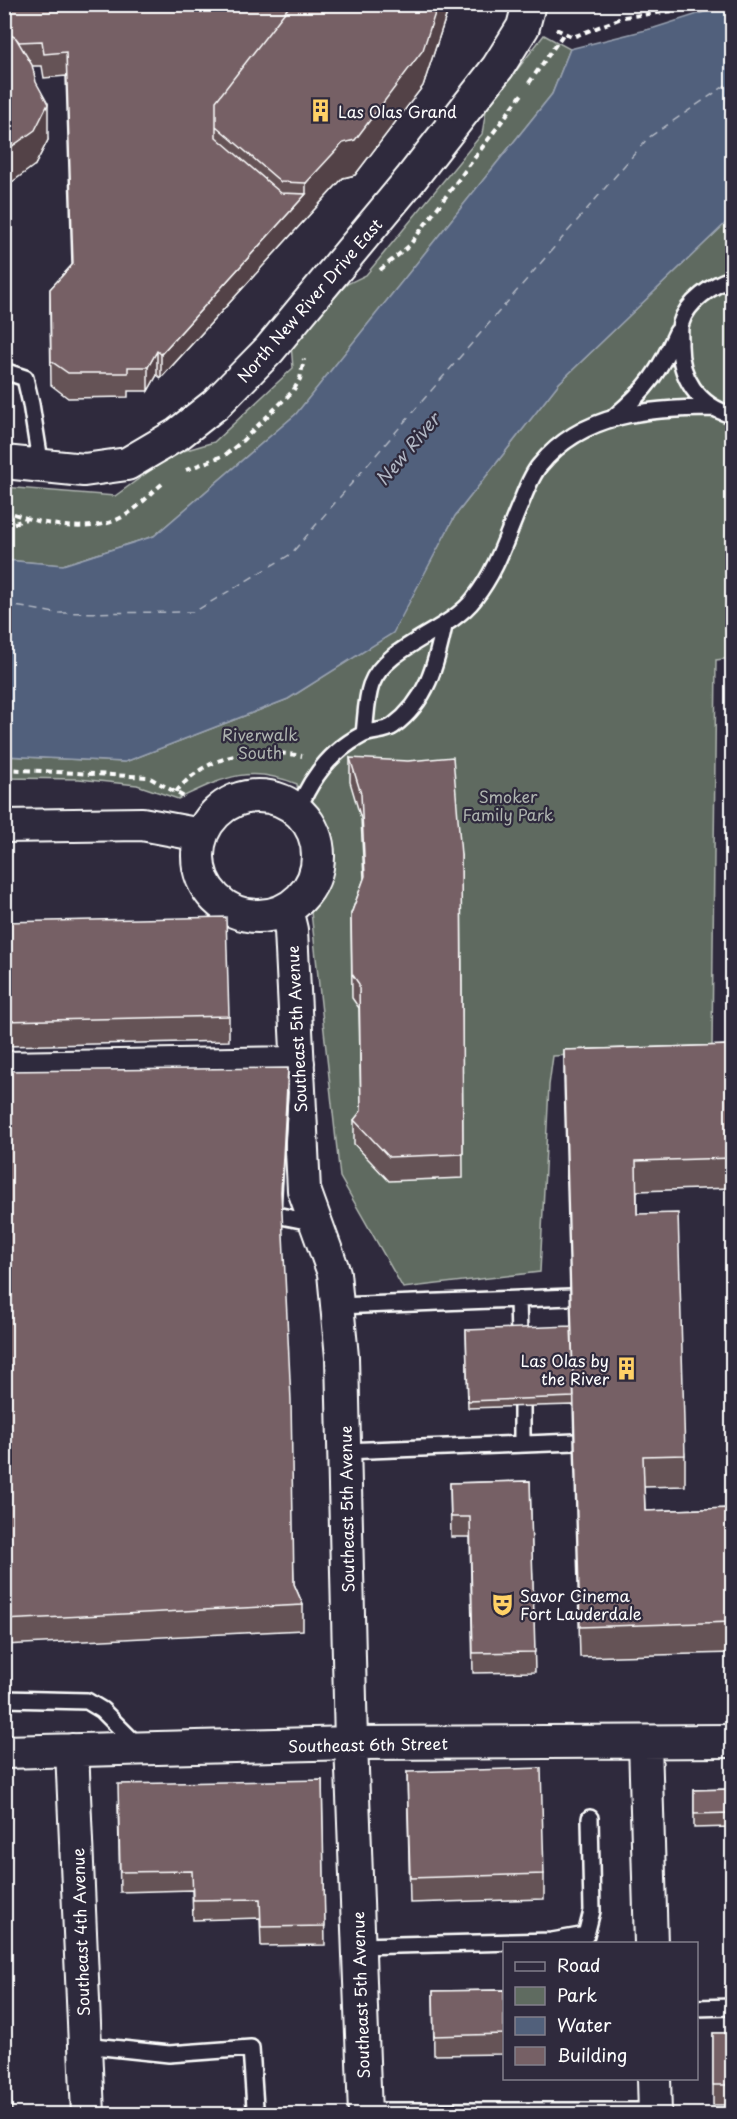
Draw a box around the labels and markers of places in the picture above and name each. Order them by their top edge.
building icon: Las Olas Grand [307,98,333,124]
place label: Las Olas Grand [338,99,457,123]
place label: Las Olas by the River [521,1348,610,1390]
building icon: Las Olas by the River [614,1356,640,1382]
place label: Savor Cinema Fort Lauderdale [520,1583,642,1625]
theatre icon: Savor Cinema Fort Lauderdale [489,1591,515,1617]

